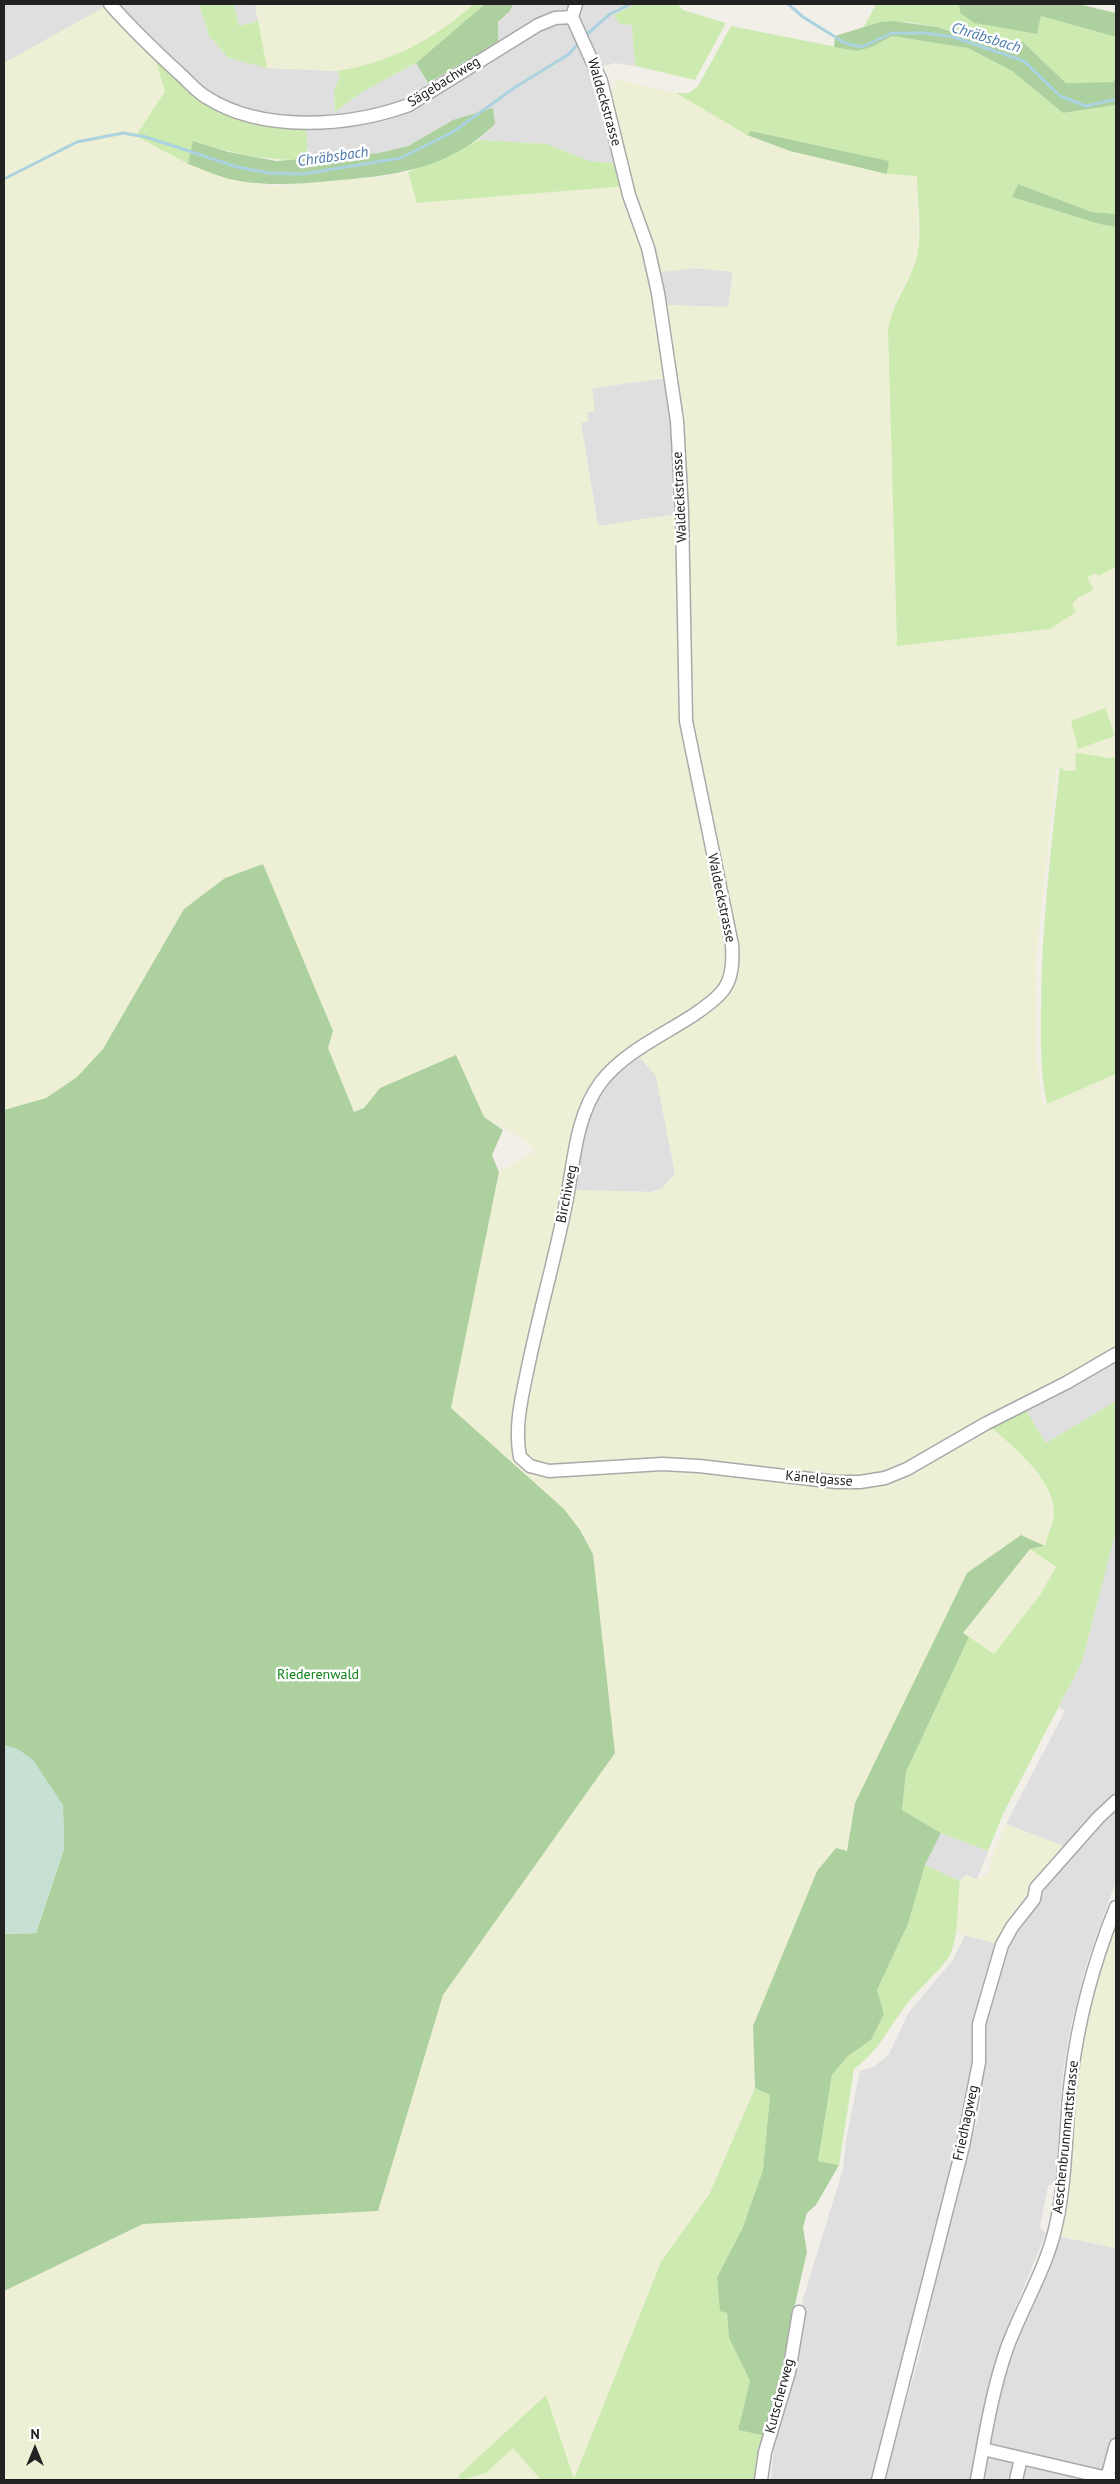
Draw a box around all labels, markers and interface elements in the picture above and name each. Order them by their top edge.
water label: Chräbsbach [949,19,1023,57]
street label: Sägebachweg [405,53,483,111]
street label: Waldeckstrasse [583,56,625,148]
water label: Chräbsbach [296,143,370,171]
street label: Waldeckstrasse [669,451,691,543]
street label: Waldeckstrasse [703,852,739,944]
street label: Birchiweg [553,1163,581,1225]
street label: Känelgasse [785,1468,853,1490]
park label: Riederenwald [277,1667,359,1683]
street label: Aeschenbrunnmattstrasse [1050,2060,1082,2214]
street label: Friedhagweg [950,2084,982,2162]
street label: Kutscherweg [762,2357,798,2435]
north arrow [10,2424,60,2474]
text: N [30,2425,40,2443]

